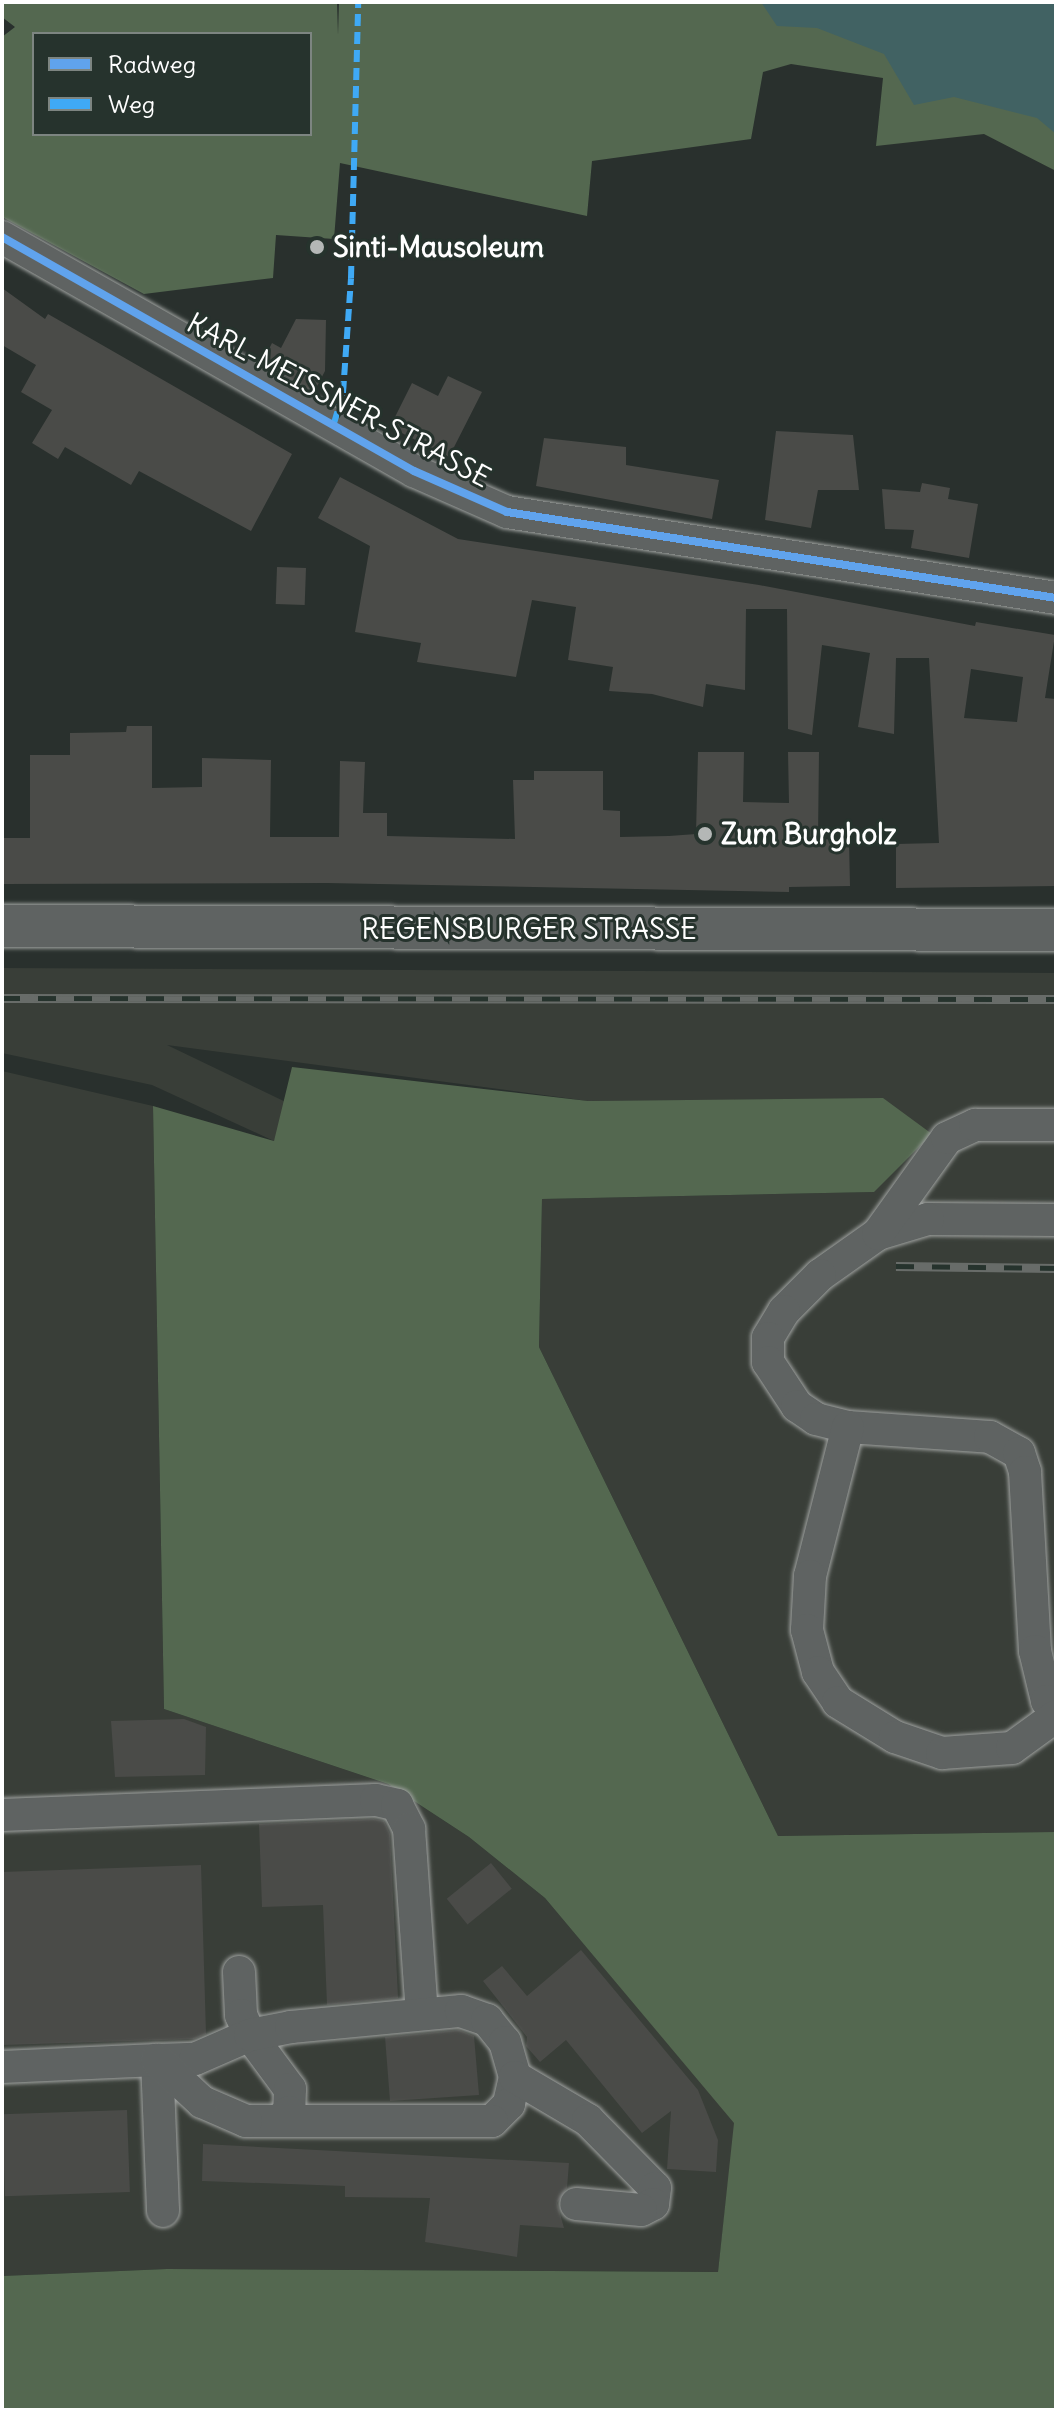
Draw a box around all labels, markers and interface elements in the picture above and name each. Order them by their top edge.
legend [32,32,312,136]
text: Radweg [108,49,196,79]
text: Weg [108,89,155,119]
place label: Sinti-Mausoleum [333,230,544,264]
marker: Sinti-Mausoleum [308,238,326,256]
street label: KARL-MEISSNER-STRASSE [182,306,496,494]
place label: Zum Burgholz [721,817,897,851]
marker: Zum Burgholz [696,825,714,843]
street label: REGENSBURGER STRASSE [361,912,697,946]

